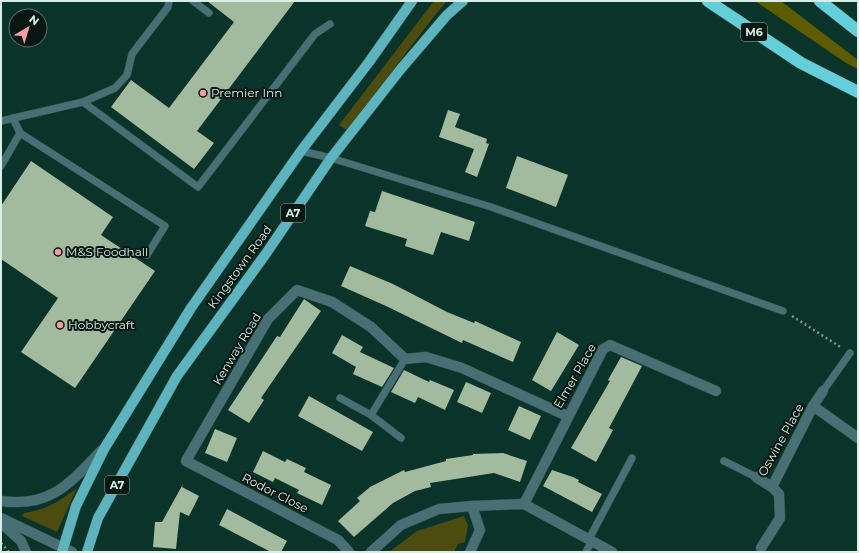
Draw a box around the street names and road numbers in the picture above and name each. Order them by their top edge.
road number: M6 [741,23,767,41]
road number: A7 [281,204,305,222]
street label: Kingstown Road [204,222,275,311]
street label: Kenway Road [209,310,264,388]
street label: Elmer Place [550,341,599,411]
street label: Oswine Place [754,401,807,479]
street label: Rodor Close [240,469,311,516]
road number: A7 [105,476,129,494]

